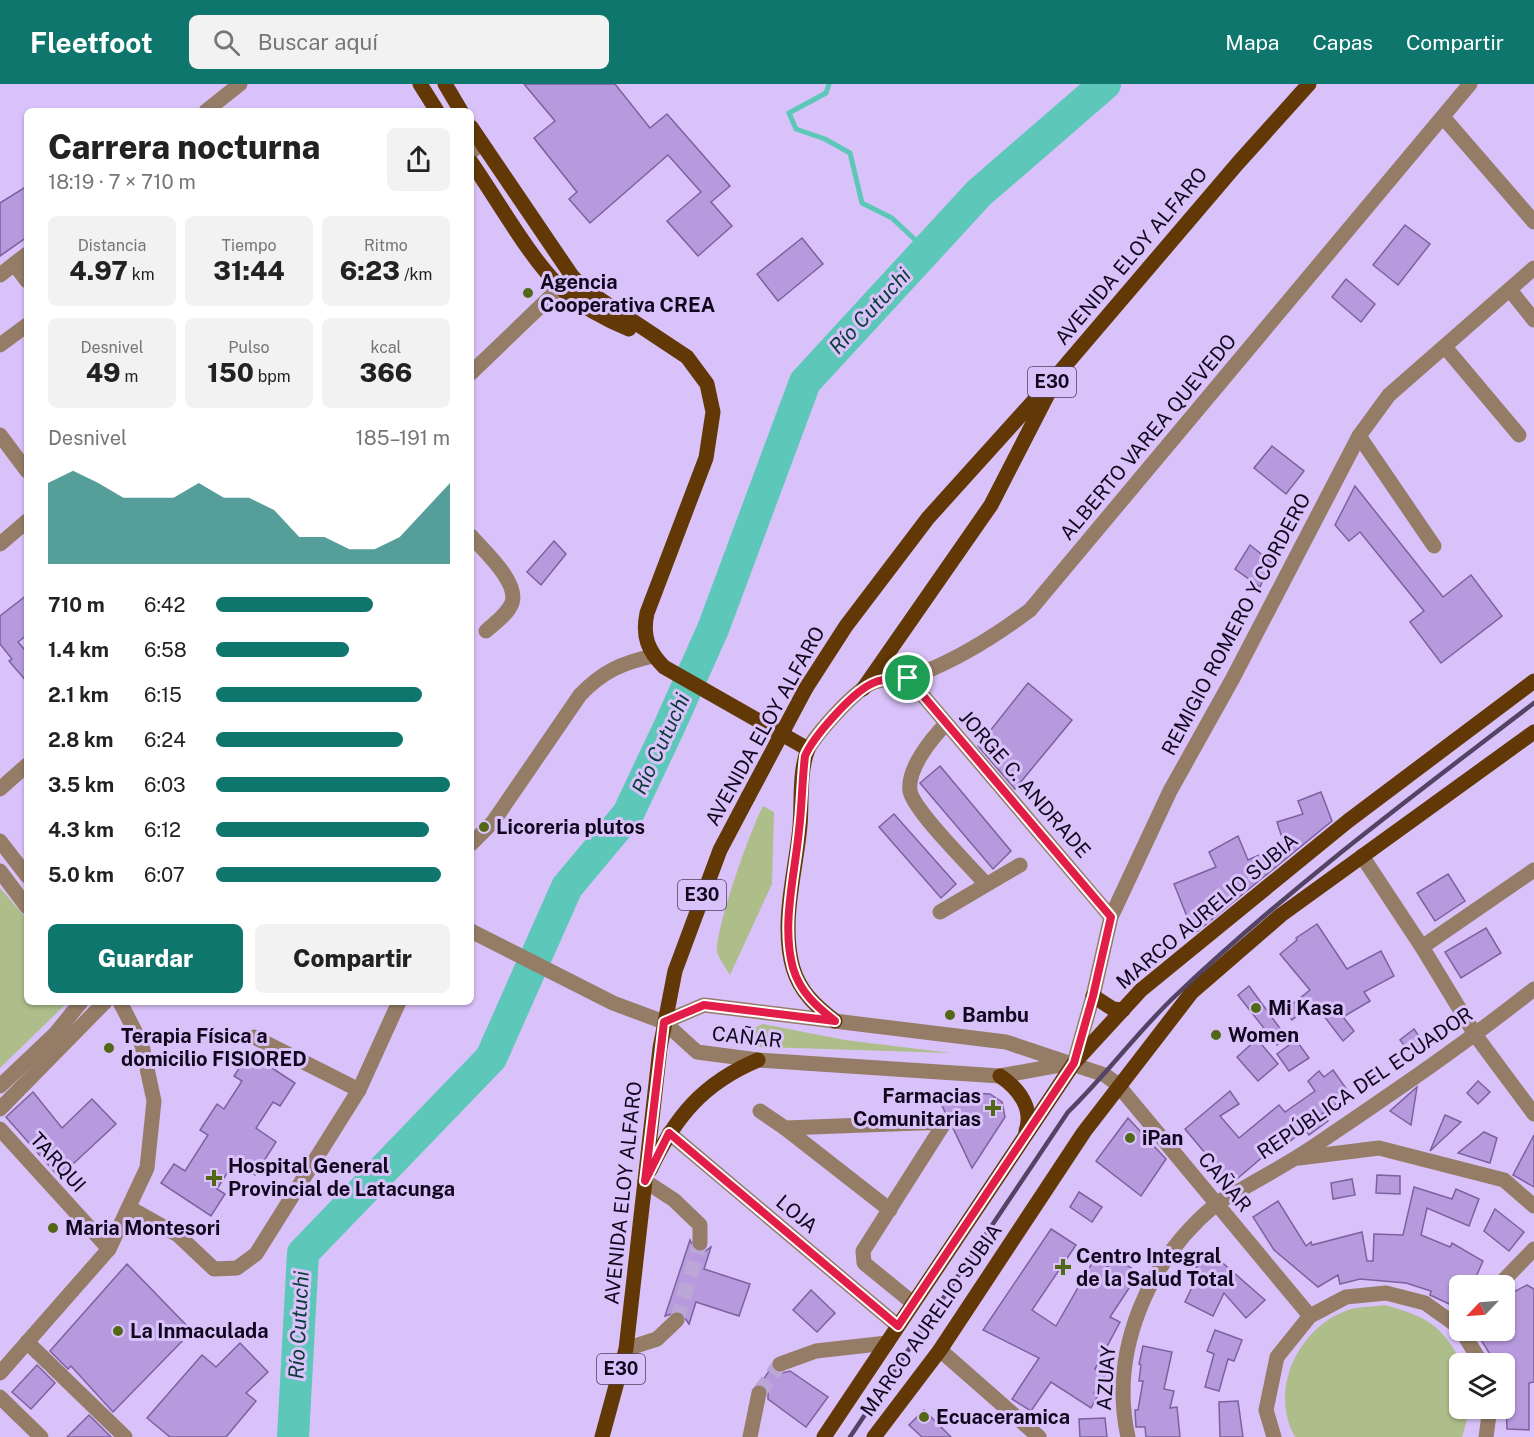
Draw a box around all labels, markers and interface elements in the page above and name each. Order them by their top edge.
search box [189,15,609,69]
text: Fleetfoot [30,26,153,59]
icon: search [210,26,243,59]
text: Buscar aquí [258,29,378,55]
text: Mapa [1225,30,1279,55]
text: Capas [1312,30,1373,55]
text: Compartir [1406,30,1504,55]
text: Carrera nocturna [48,128,320,166]
button: share [387,128,450,191]
street label: AVENIDA ELOY ALFARO [1050,162,1212,350]
text: 18:19 · 7 × 710 m [48,170,196,194]
text: Distancia [78,236,146,255]
text: Tiempo [222,236,276,255]
text: Ritmo [364,236,408,255]
text: 4.97 [69,255,128,286]
text: 31:44 [213,255,285,286]
text: 6:23 [340,255,400,286]
water label: Río Cutuchi [824,263,916,359]
text: km [128,265,155,284]
text: /km [400,265,432,284]
place label: Agencia Cooperativa CREA [540,270,715,317]
marker: Agencia Cooperativa CREA [521,286,535,300]
street label: ALBERTO VAREA QUEVEDO [1055,329,1241,545]
text: Desnivel [80,338,144,357]
text: Pulso [228,338,270,357]
text: kcal [371,338,401,357]
text: 49 [86,357,121,388]
text: 150 [207,357,254,388]
text: 366 [360,357,412,388]
text: m [121,367,138,386]
text: bpm [254,367,291,386]
road number: E30 [1028,367,1076,397]
text: Desnivel [48,426,127,450]
text: 185–191 m [356,426,450,450]
street label: REMIGIO ROMERO Y CORDERO [1156,489,1316,759]
text: 710 m [48,593,105,617]
text: 6:42 [144,593,185,617]
street label: AVENIDA ELOY ALFARO [700,622,830,830]
text: 1.4 km [48,638,109,662]
text: 6:58 [144,638,187,662]
pin [882,652,933,703]
icon: arrive [891,661,924,694]
text: 2.1 km [48,683,109,707]
text: 6:15 [144,683,182,707]
water label: Río Cutuchi [626,689,695,798]
street label: JORGE C. ANDRADE [954,705,1096,863]
text: 2.8 km [48,728,114,752]
text: 6:24 [144,728,186,752]
text: 3.5 km [48,773,114,797]
text: 6:03 [144,773,186,797]
place label: Licoreria plutos [496,815,645,839]
text: 4.3 km [48,818,114,842]
text: 6:12 [144,818,181,842]
marker: Licoreria plutos [477,820,491,834]
street label: MARCO AURELIO SUBIA [1111,828,1303,994]
text: 5.0 km [48,863,114,887]
text: 6:07 [144,863,185,887]
road number: E30 [678,880,726,910]
button: Guardar [48,924,243,993]
button: Compartir [255,924,450,993]
place label: Mi Kasa [1268,996,1343,1020]
marker: Mi Kasa [1249,1001,1263,1015]
street label: REPÚBLICA DEL ECUADOR [1252,1001,1477,1164]
place label: Bambu [962,1003,1029,1027]
marker: Bambu [943,1008,957,1022]
street label: CAÑAR [711,1020,783,1053]
place label: Women [1228,1023,1299,1047]
place label: Terapia Física a domicilio FISIORED [121,1024,307,1071]
marker: Women [1209,1028,1223,1042]
marker: Terapia Física a domicilio FISIORED [102,1041,116,1055]
street label: AVENIDA ELOY ALFARO [599,1080,647,1306]
place label: Farmacias Comunitarias [853,1084,981,1131]
marker: Farmacias Comunitarias [986,1101,1000,1115]
place label: iPan [1142,1126,1183,1150]
street label: TARQUI [25,1127,91,1197]
marker: iPan [1123,1131,1137,1145]
street label: CAÑAR [1193,1147,1258,1217]
place label: Hospital General Provincial de Latacunga [228,1154,455,1201]
marker: Hospital General Provincial de Latacunga [205,1169,223,1187]
street label: LOJA [771,1190,823,1238]
place label: Maria Montesori [65,1216,220,1240]
street label: MARCO AURELIO SUBIA [855,1219,1007,1421]
marker: Maria Montesori [46,1221,60,1235]
place label: Centro Integral de la Salud Total [1076,1244,1235,1291]
marker: Centro Integral de la Salud Total [1054,1258,1072,1276]
water label: Río Cutuchi [283,1270,314,1380]
north arrow [1449,1275,1515,1341]
map controls [1449,1275,1515,1419]
place label: La Inmaculada [130,1319,269,1343]
marker: La Inmaculada [111,1324,125,1338]
street label: AZUAY [1092,1345,1120,1411]
button: layers [1449,1353,1515,1419]
road number: E30 [597,1354,645,1384]
place label: Ecuaceramica [936,1405,1070,1429]
marker: Ecuaceramica [917,1410,931,1424]

